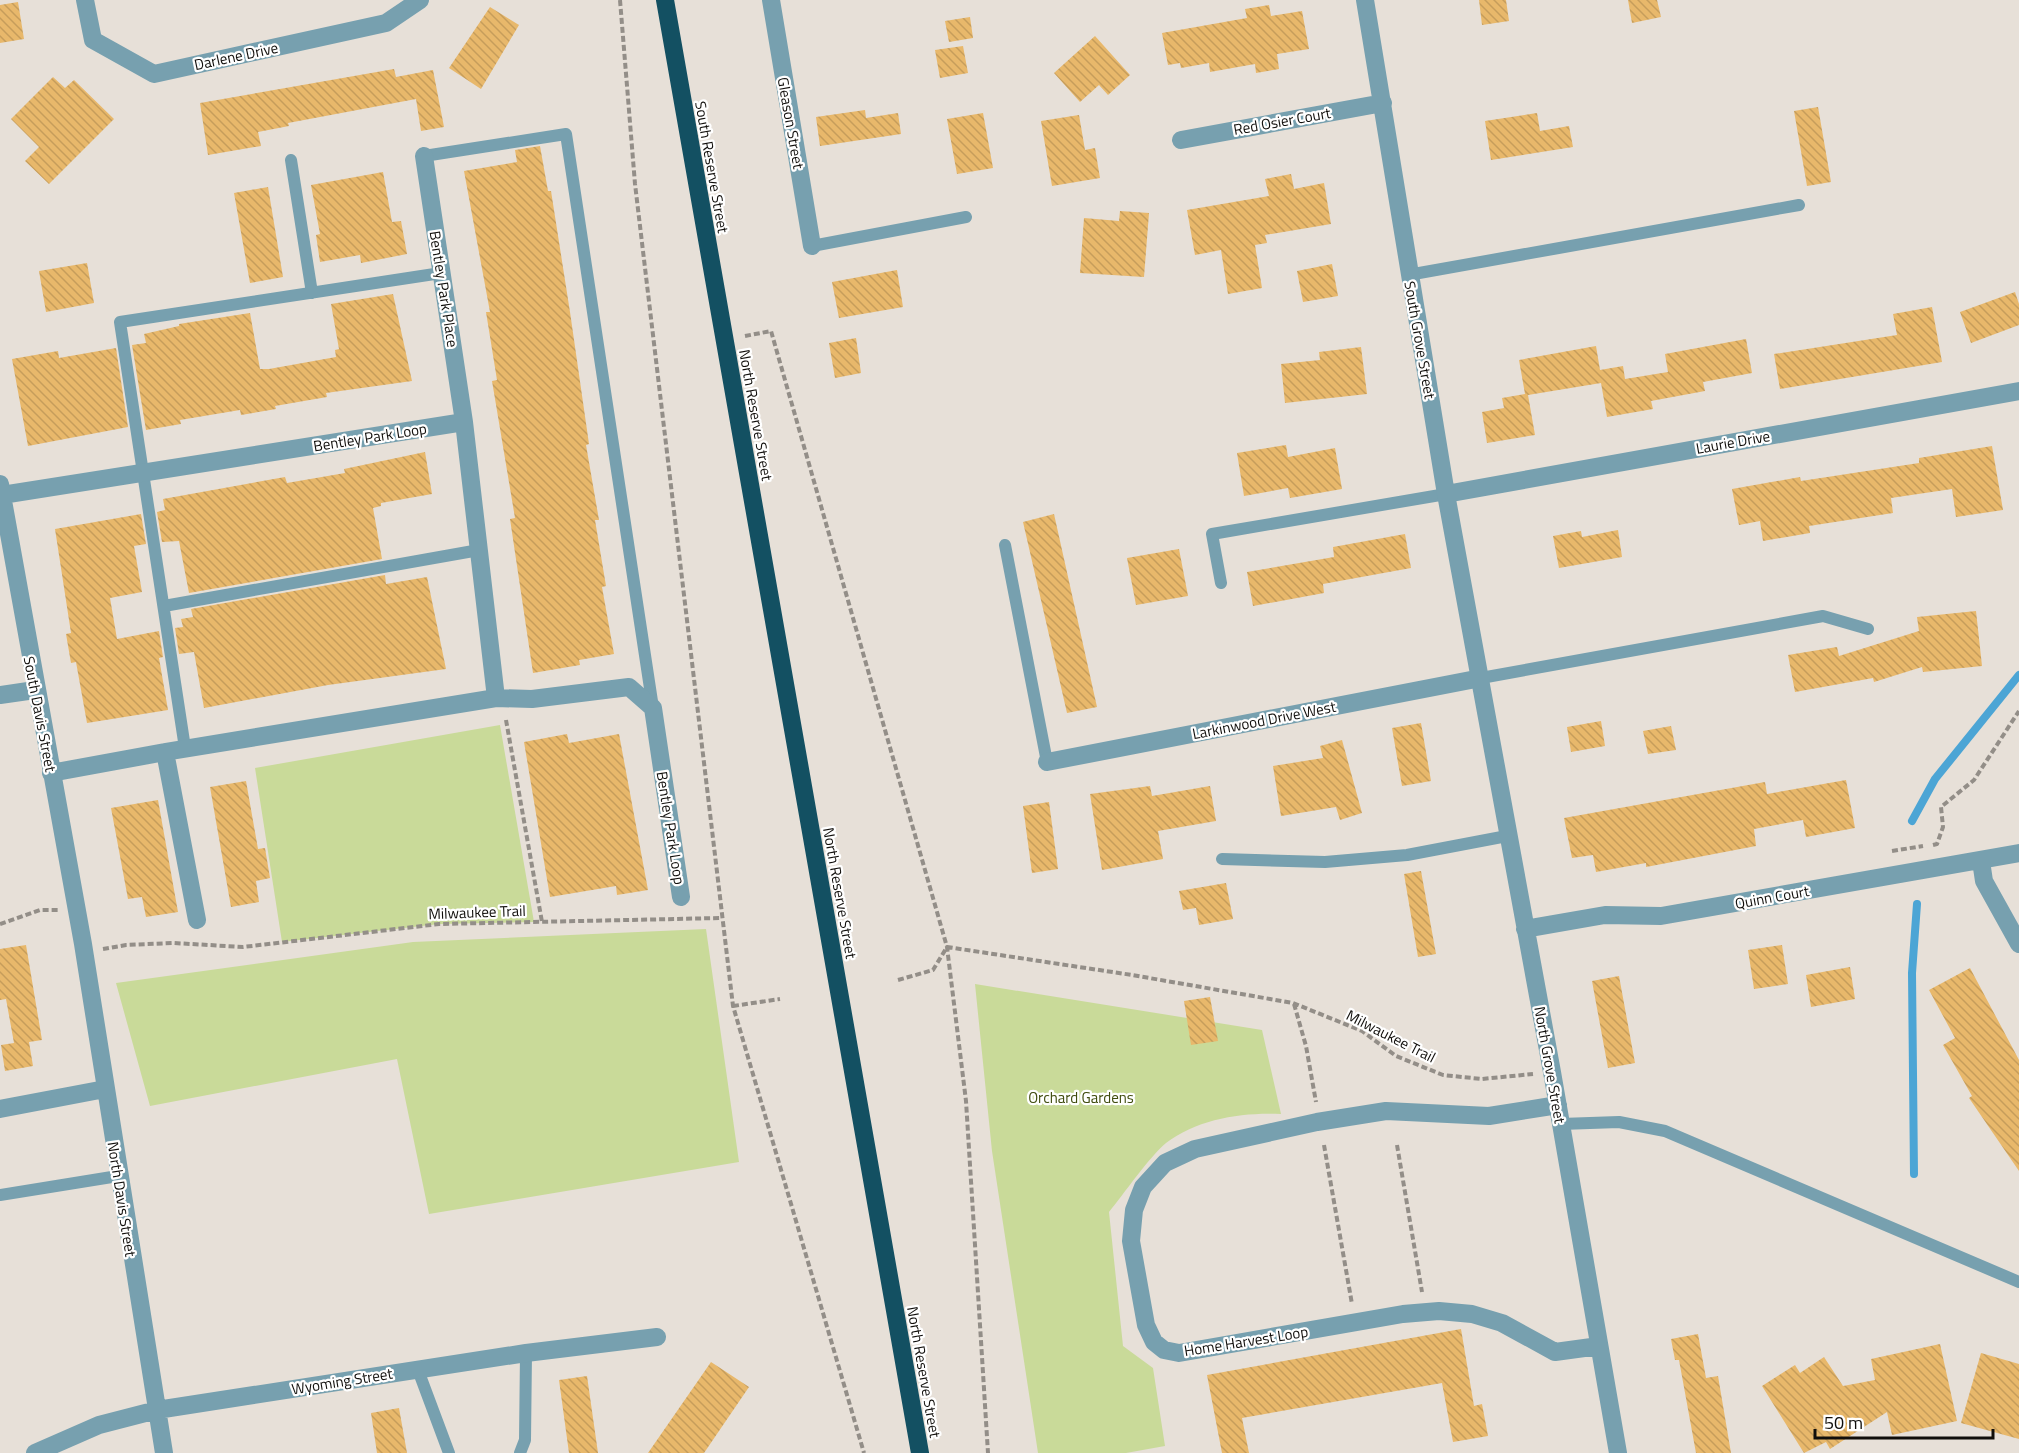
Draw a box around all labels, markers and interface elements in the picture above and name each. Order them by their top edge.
street label: Darlene Drive [192,36,280,76]
street label: Gleason Street [772,75,811,171]
street label: South Reserve Street [689,99,735,236]
street label: Red Osier Court [1232,101,1333,141]
street label: Bentley Park Place [423,229,465,349]
street label: South Grove Street [1398,279,1442,401]
street label: North Reserve Street [733,348,779,483]
street label: Bentley Park Loop [312,417,428,457]
street label: Laurie Drive [1694,424,1772,460]
street label: South Davis Street [18,654,63,774]
street label: Larkinwood Drive West [1190,695,1338,745]
street label: Bentley Park Loop [651,770,691,886]
street label: North Reserve Street [817,826,863,961]
street label: Quinn Court [1733,879,1812,915]
street label: Milwaukee Trail [428,899,526,925]
street label: Milwaukee Trail [1342,1004,1440,1068]
street label: North Grove Street [1528,1005,1572,1126]
park label: Orchard Gardens [1028,1086,1134,1109]
street label: North Davis Street [102,1140,143,1259]
street label: North Reserve Street [901,1305,947,1440]
street label: Home Harvest Loop [1182,1320,1310,1362]
street label: Wyoming Street [290,1362,395,1400]
scale bar [1815,1402,1994,1440]
text: 50 m [1824,1409,1863,1436]

